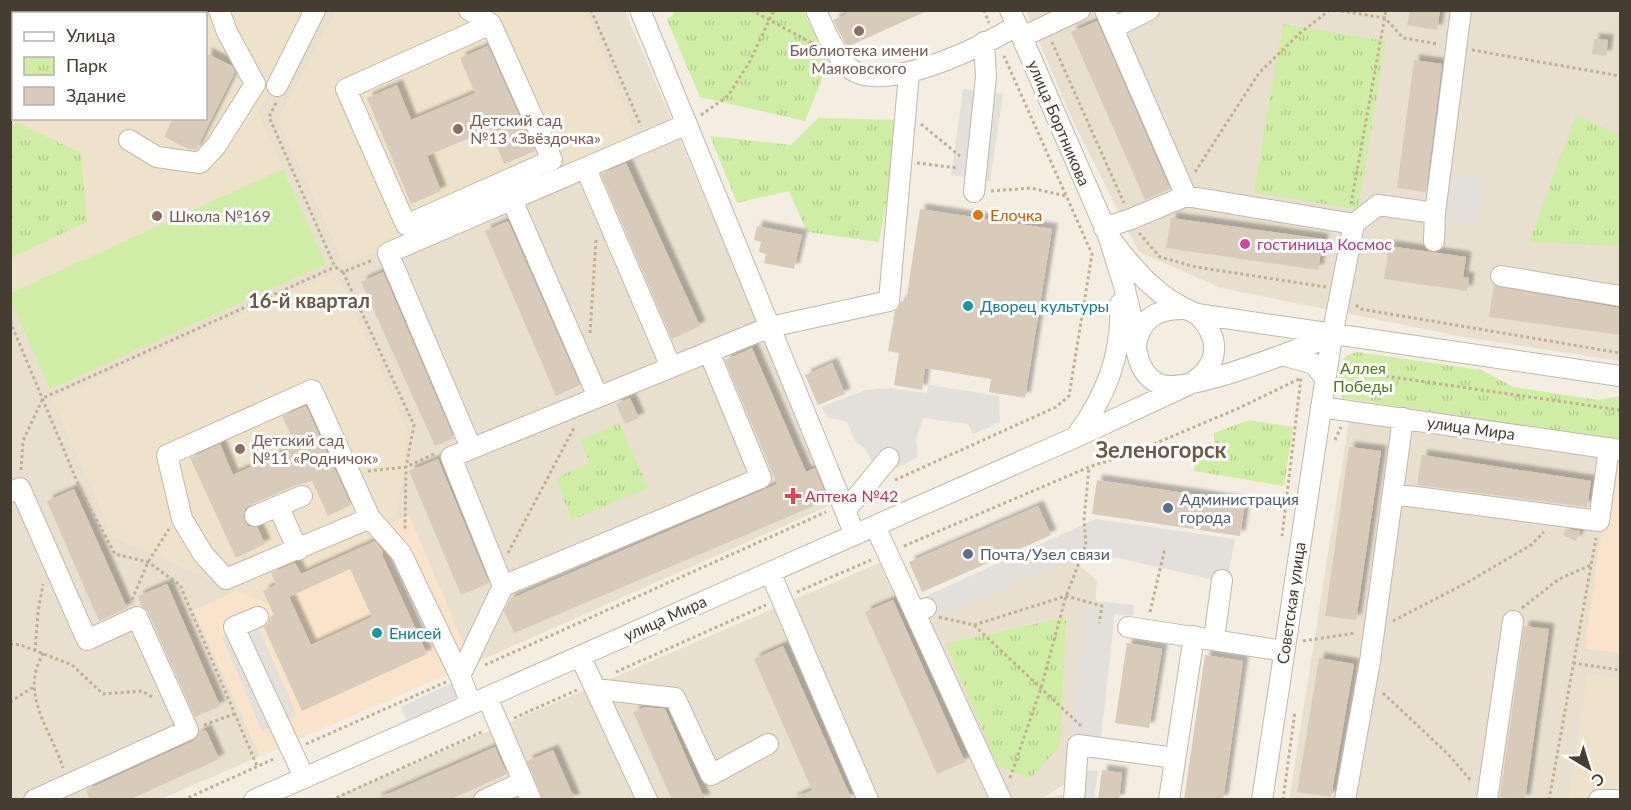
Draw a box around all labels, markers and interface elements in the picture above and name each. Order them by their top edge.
legend [12,12,207,120]
text: Улица [66,24,116,46]
marker: Библиотека имени Маяковского [852,24,866,38]
place label: Библиотека имени Маяковского [789,40,929,77]
text: Парк [66,54,108,76]
street label: улица Бортникова [1024,57,1095,189]
text: Здание [66,84,126,106]
place label: Детский сад №13 «Звёздочка» [470,110,601,147]
marker: Детский сад №13 «Звёздочка» [451,122,465,136]
place label: Елочка [990,205,1042,224]
place label: Школа №169 [169,206,271,225]
marker: Елочка [971,208,985,222]
marker: Школа №169 [150,209,164,223]
place label: гостиница Космос [1257,234,1392,253]
marker: гостиница Космос [1238,237,1252,251]
district label: 16-й квартал [248,288,370,312]
place label: Дворец культуры [980,296,1109,315]
marker: Дворец культуры [961,299,975,313]
park label: Аллея Победы [1333,358,1393,395]
street label: улица Мира [1426,412,1516,443]
place label: Детский сад №11 «Родничок» [252,430,379,467]
district label: Зеленогорск [1095,436,1227,463]
marker: Детский сад №11 «Родничок» [233,442,247,456]
place label: Аптека №42 [805,486,898,505]
marker: Аптека №42 [786,489,800,503]
place label: Администрация города [1180,489,1299,526]
marker: Администрация города [1161,501,1175,515]
street label: Советская улица [1273,541,1308,665]
place label: Почта/Узел связи [980,544,1110,563]
marker: Почта/Узел связи [961,547,975,561]
street label: улица Мира [620,591,709,644]
place label: Енисей [389,623,441,642]
marker: Енисей [370,626,384,640]
north arrow [1559,738,1619,798]
text: С [1588,769,1609,791]

